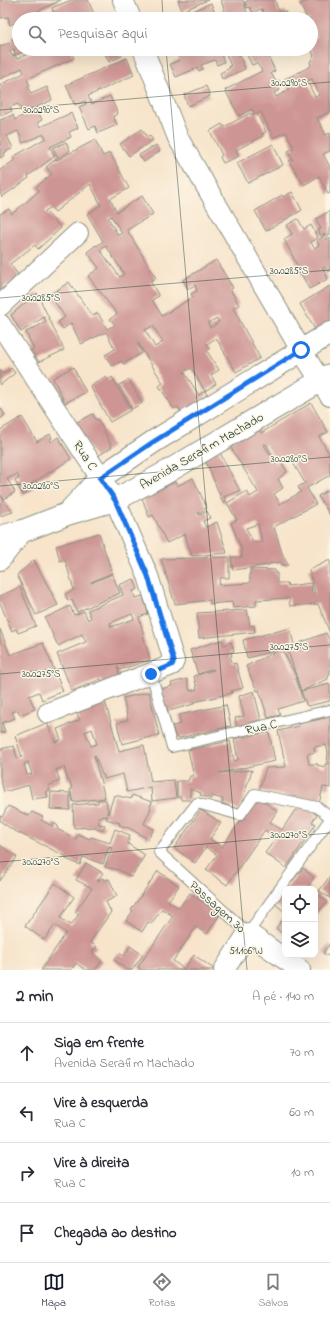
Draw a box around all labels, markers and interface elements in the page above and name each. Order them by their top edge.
search box [12,12,318,56]
icon: search [26,23,48,45]
text: Pesquisar aqui [58,23,147,45]
text: 30.0290°S [271,76,308,91]
text: 30.0290°S [23,103,60,118]
text: 30.0285°S [270,264,309,279]
text: 30.0285°S [22,291,61,306]
route start [292,341,310,359]
street label: Avenida Serafim Machado [136,408,268,495]
street label: Rua C [68,437,101,474]
text: 30.0280°S [271,452,308,467]
text: 30.0280°S [23,479,60,494]
text: 30.0275°S [270,640,309,655]
route end [142,665,160,683]
text: 30.0275°S [22,667,61,682]
street label: Rua C [244,715,279,740]
text: 30.0270°S [270,828,308,843]
text: 30.0270°S [22,855,60,870]
street label: Passagem 30 [184,877,250,939]
map controls [282,886,318,958]
button: locate [282,886,318,922]
button: layers [282,922,318,958]
text: 51.106°W [229,944,263,959]
text: 2 min [16,984,53,1009]
text: A pé · 140 m [252,987,314,1006]
text: Siga em frente [54,1032,144,1054]
icon: ahead [16,1042,38,1064]
text: 70 m [290,1043,314,1062]
text: Avenida Serafim Machado [54,1054,194,1073]
text: Vire à esquerda [54,1092,148,1114]
icon: left [16,1102,38,1124]
text: 60 m [289,1103,314,1122]
text: Rua C [54,1114,86,1133]
text: Vire à direita [54,1152,129,1174]
icon: right [16,1162,38,1184]
text: 10 m [291,1163,314,1182]
text: Rua C [54,1174,86,1193]
icon: arrive [16,1222,38,1244]
text: Chegada ao destino [54,1222,177,1244]
tab: Mapa [41,1271,66,1311]
tab: Rotas [149,1271,176,1311]
tab: Salvos [258,1271,289,1311]

